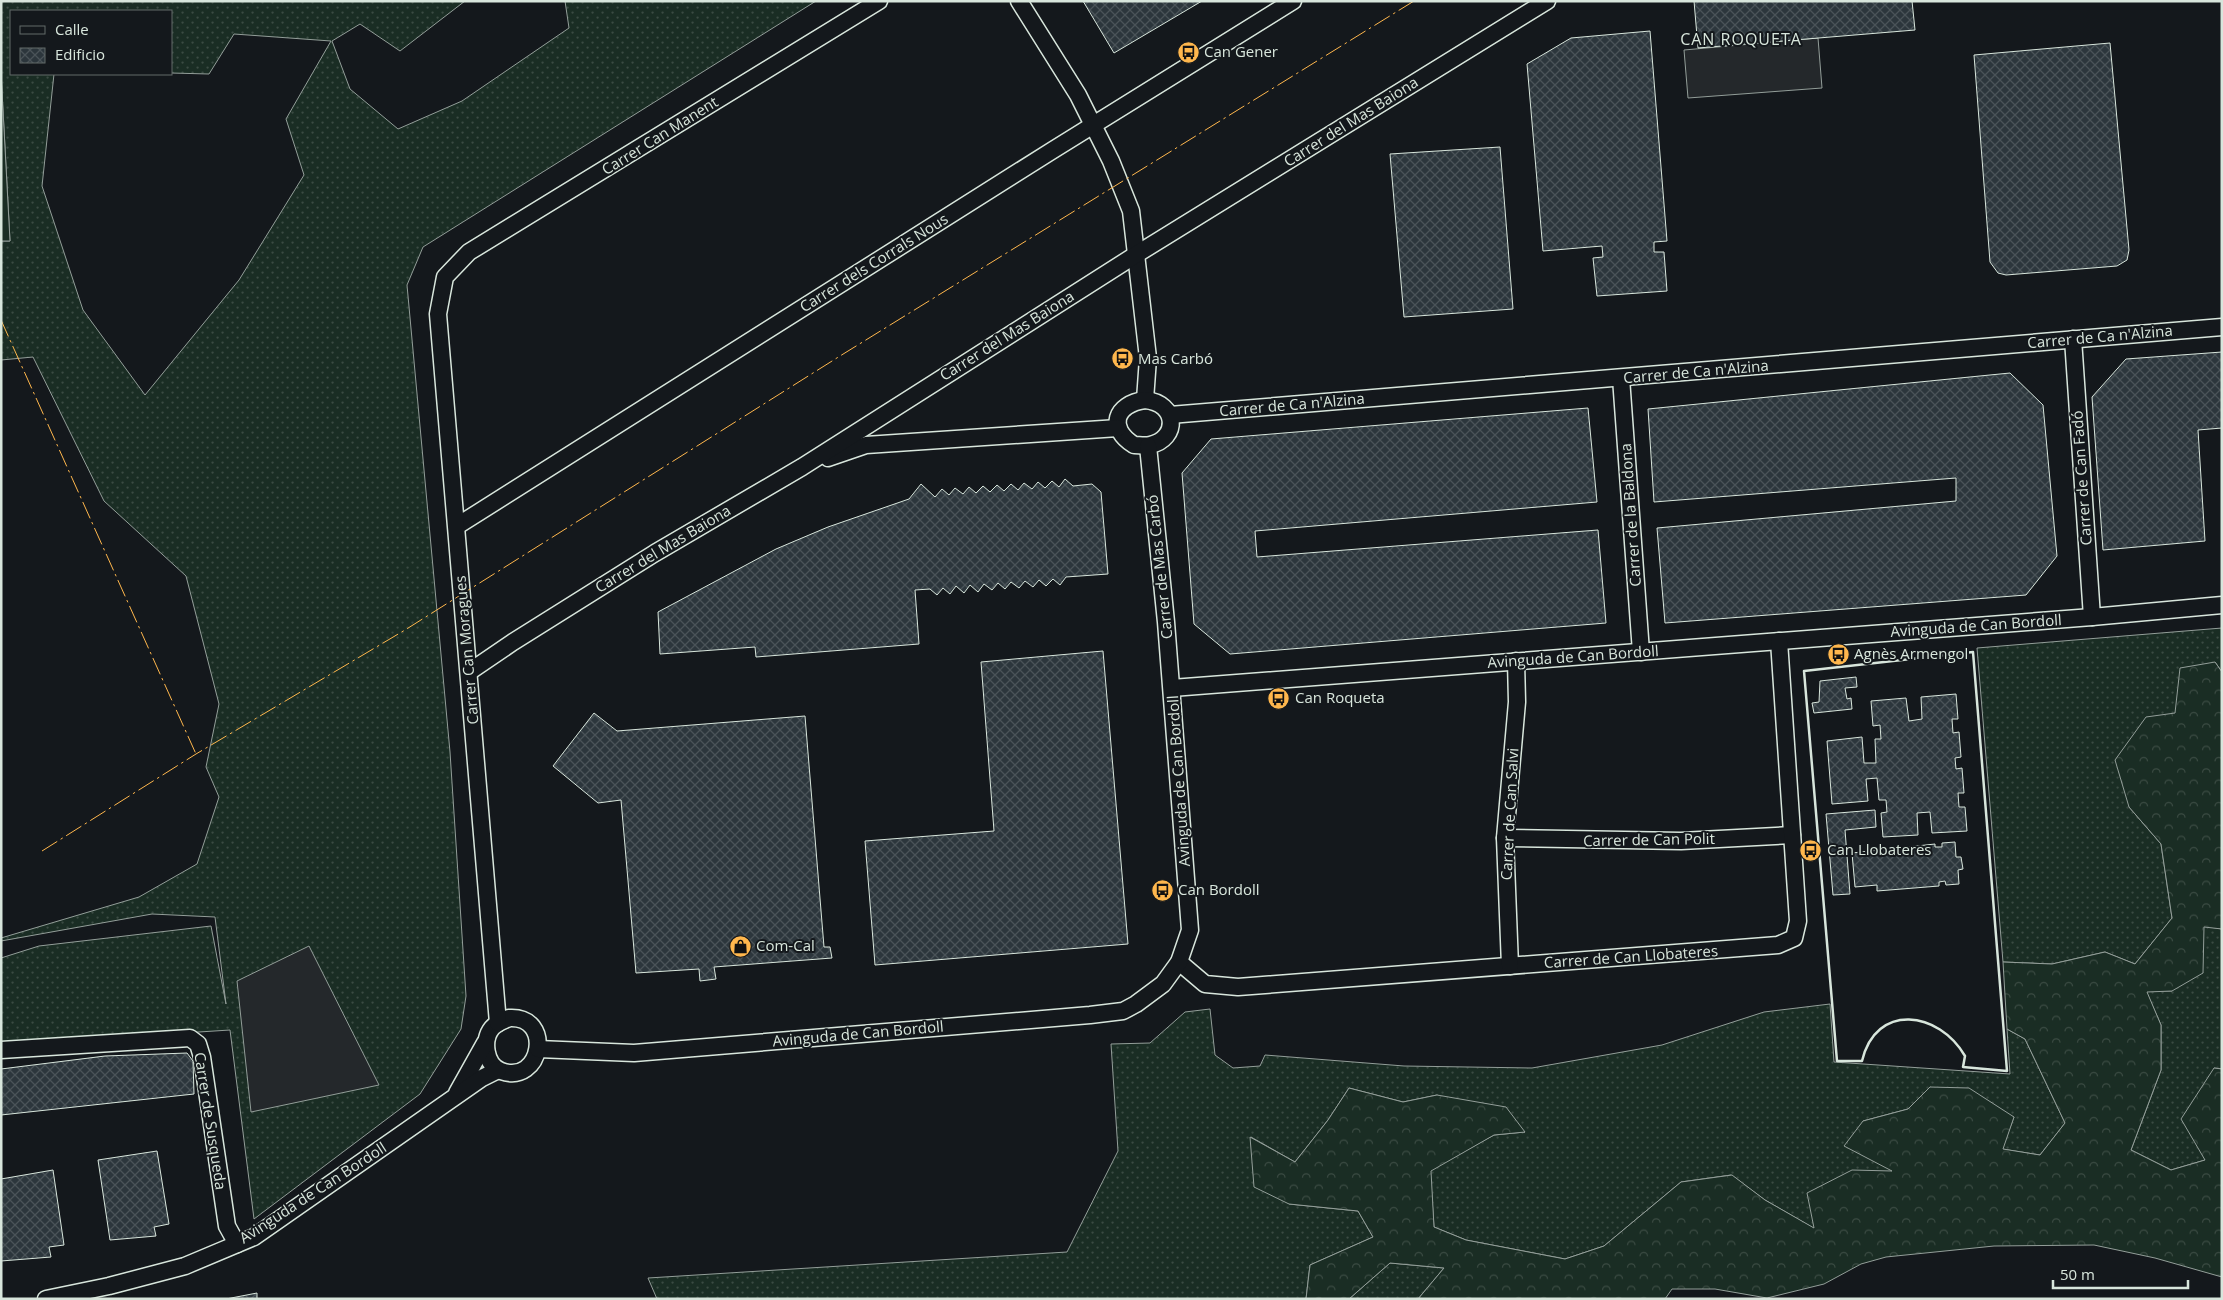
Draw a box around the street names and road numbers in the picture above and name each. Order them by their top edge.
street label: Carrer del Mas Baiona [1279,72,1422,171]
street label: Carrer Can Manent [598,91,721,179]
street label: Carrer dels Corrals Nous [795,208,951,316]
street label: Carrer del Mas Baiona [935,286,1078,385]
street label: Carrer de Ca n'Alzina [2026,320,2173,352]
street label: Carrer de Ca n'Alzina [1622,355,1769,387]
street label: Carrer de Ca n'Alzina [1218,388,1365,420]
street label: Carrer de Can Fadó [2066,410,2096,546]
street label: Carrer de la Baldona [1615,443,1645,587]
street label: Carrer de Mas Carbó [1141,494,1177,640]
street label: Carrer del Mas Baiona [591,500,734,597]
street label: Carrer Can Moragues [450,575,482,725]
street label: Avinguda de Can Bordoll [1890,609,2062,641]
street label: Avinguda de Can Bordoll [1487,640,1659,672]
street label: Avinguda de Can Bordoll [1162,695,1194,867]
street label: Carrer de Can Salvi [1496,747,1522,881]
street label: Carrer de Can Polit [1583,828,1715,850]
street label: Carrer de Can Llobateres [1543,940,1719,972]
street label: Avinguda de Can Bordoll [772,1016,944,1050]
street label: Carrer de Susqueda [190,1051,232,1191]
street label: Avinguda de Can Bordoll [235,1137,390,1247]

